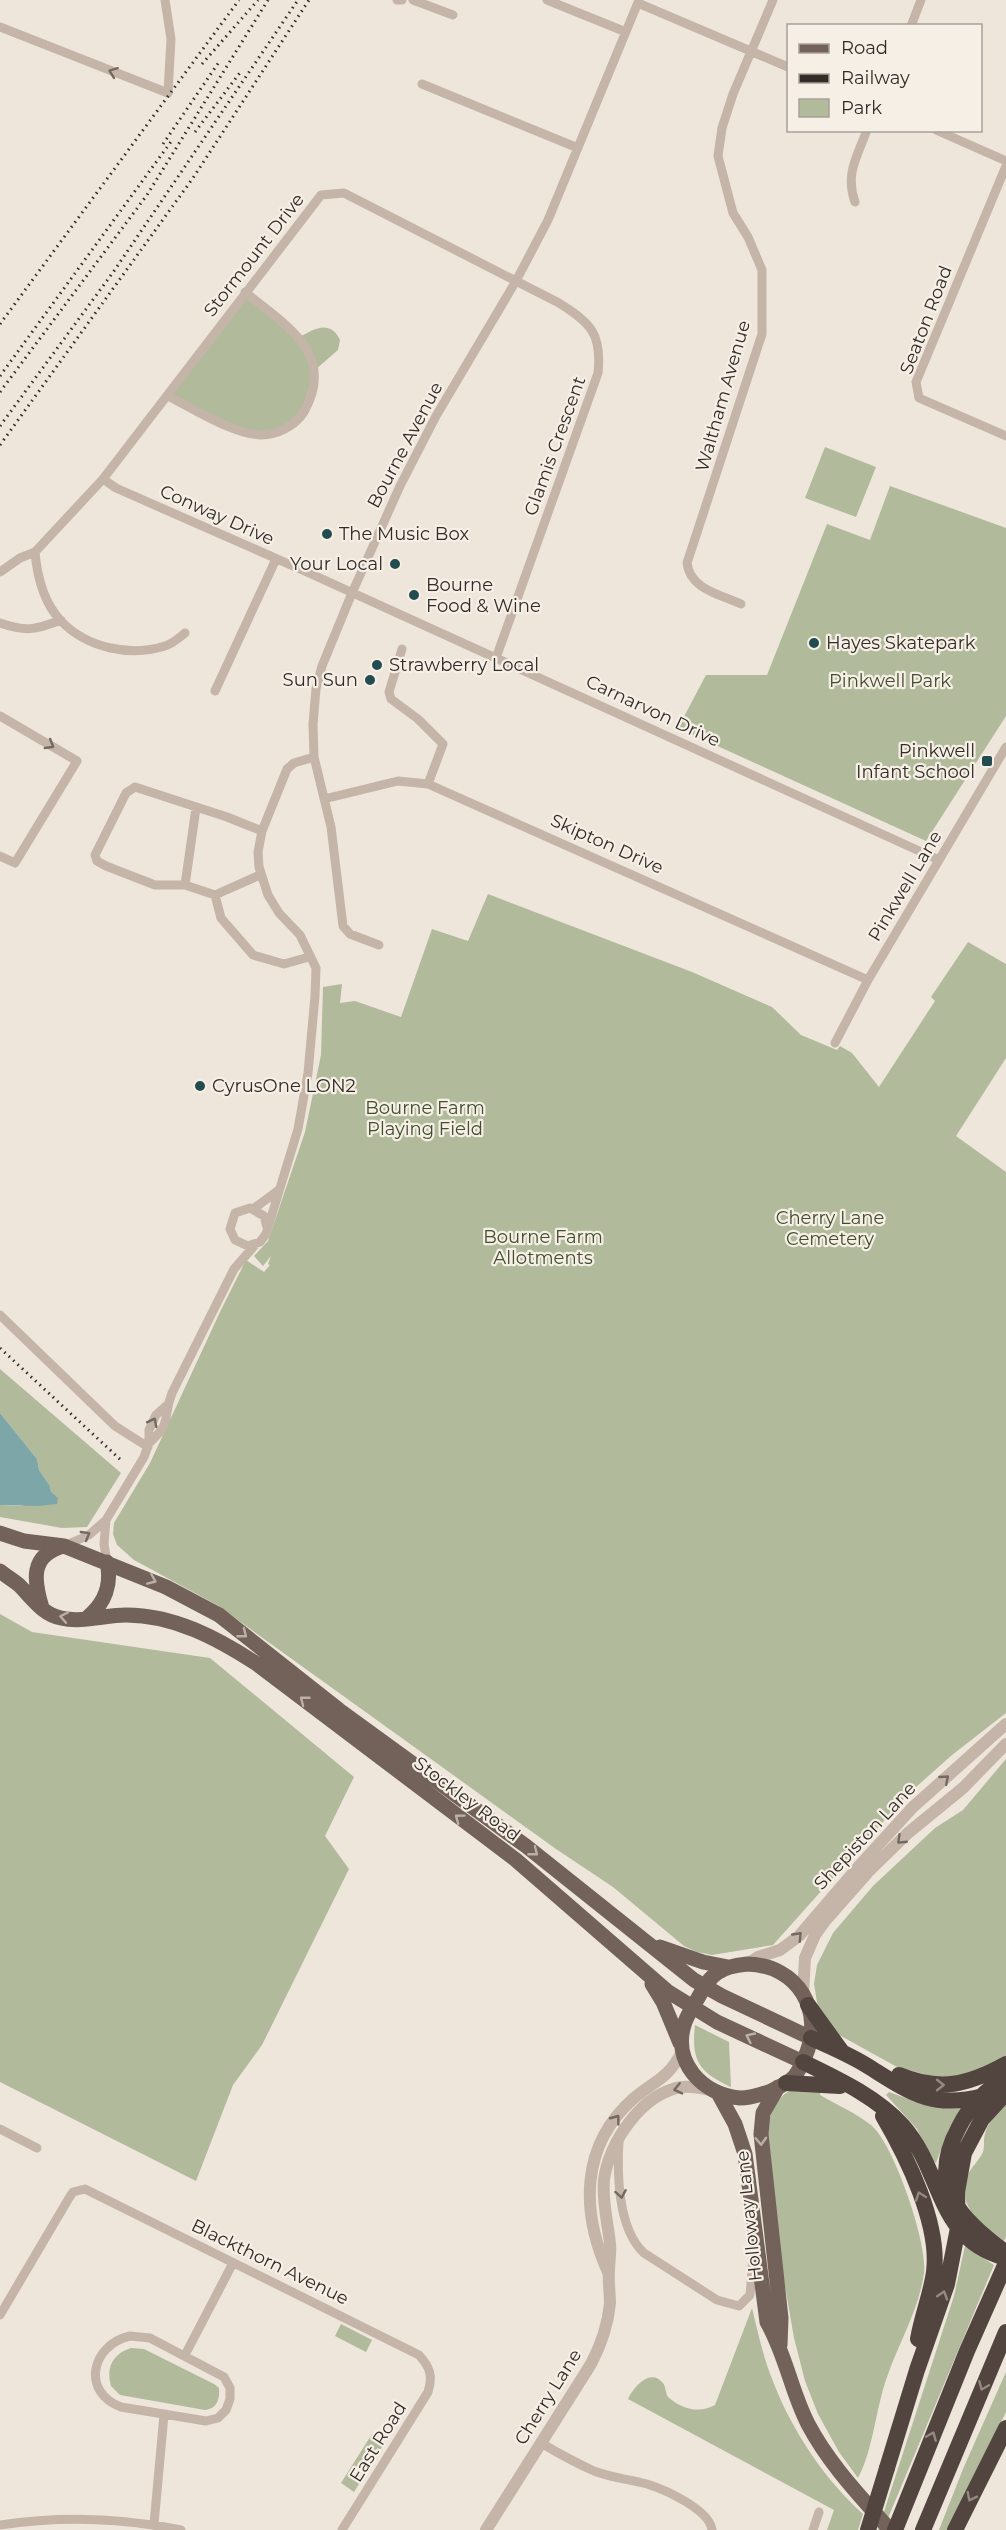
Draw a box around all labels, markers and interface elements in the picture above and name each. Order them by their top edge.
legend [787,24,982,132]
text: Road [841,37,888,59]
one-way arrow [108,66,119,79]
text: Railway [841,67,910,89]
text: Park [841,97,882,119]
street label: Stormount Drive [199,189,309,321]
street label: Seaton Road [895,263,957,377]
street label: Waltham Avenue [691,318,755,474]
street label: Glamis Crescent [520,373,590,519]
street label: Bourne Avenue [362,378,448,512]
street label: Conway Drive [156,480,278,550]
place label: The Music Box [339,523,469,545]
marker: The Music Box [320,527,334,541]
place label: Your Local [290,553,383,575]
marker: Your Local [388,557,402,571]
place label: Bourne Food & Wine [426,574,541,617]
marker: Bourne Food & Wine [407,588,421,602]
place label: Hayes Skatepark [826,632,976,654]
marker: Hayes Skatepark [807,636,821,650]
place label: Strawberry Local [389,654,539,676]
marker: Strawberry Local [370,658,384,672]
place label: Sun Sun [283,669,358,691]
street label: Carnarvon Drive [582,670,724,752]
park label: Pinkwell Park [829,670,951,692]
marker: Sun Sun [363,673,377,687]
one-way arrow [44,738,54,750]
place label: Pinkwell Infant School [856,740,975,783]
marker: Pinkwell Infant School [980,754,994,768]
street label: Skipton Drive [547,809,667,879]
street label: Pinkwell Lane [863,827,947,945]
place label: CyrusOne LON2 [212,1075,356,1097]
marker: CyrusOne LON2 [193,1079,207,1093]
park label: Bourne Farm Playing Field [365,1097,485,1140]
park label: Cherry Lane Cemetery [776,1207,884,1250]
park label: Bourne Farm Allotments [483,1226,603,1269]
one-way arrow [146,1417,158,1428]
one-way arrow [80,1531,91,1543]
one-way arrow [145,1573,156,1585]
one-way arrow [60,1611,70,1624]
one-way arrow [237,1627,248,1638]
one-way arrow [300,1696,311,1707]
street label: Stockley Road [410,1752,524,1846]
one-way arrow [938,1775,949,1786]
street label: Shepiston Lane [809,1777,921,1894]
one-way arrow [455,1814,466,1825]
one-way arrow [898,1832,909,1843]
one-way arrow [527,1844,538,1855]
one-way arrow [790,1933,801,1944]
one-way arrow [746,2032,757,2044]
one-way arrow [935,2079,944,2091]
one-way arrow [673,2082,683,2095]
one-way arrow [609,2114,620,2125]
one-way arrow [755,2136,768,2145]
street label: Holloway Lane [731,2150,767,2282]
one-way arrow [614,2189,627,2199]
one-way arrow [914,2191,927,2202]
street label: Blackthorn Avenue [188,2214,352,2310]
one-way arrow [936,2290,948,2301]
street label: Cherry Lane [510,2345,586,2449]
one-way arrow [978,2379,990,2390]
street label: East Road [345,2398,411,2486]
one-way arrow [925,2431,937,2442]
one-way arrow [967,2491,978,2502]

